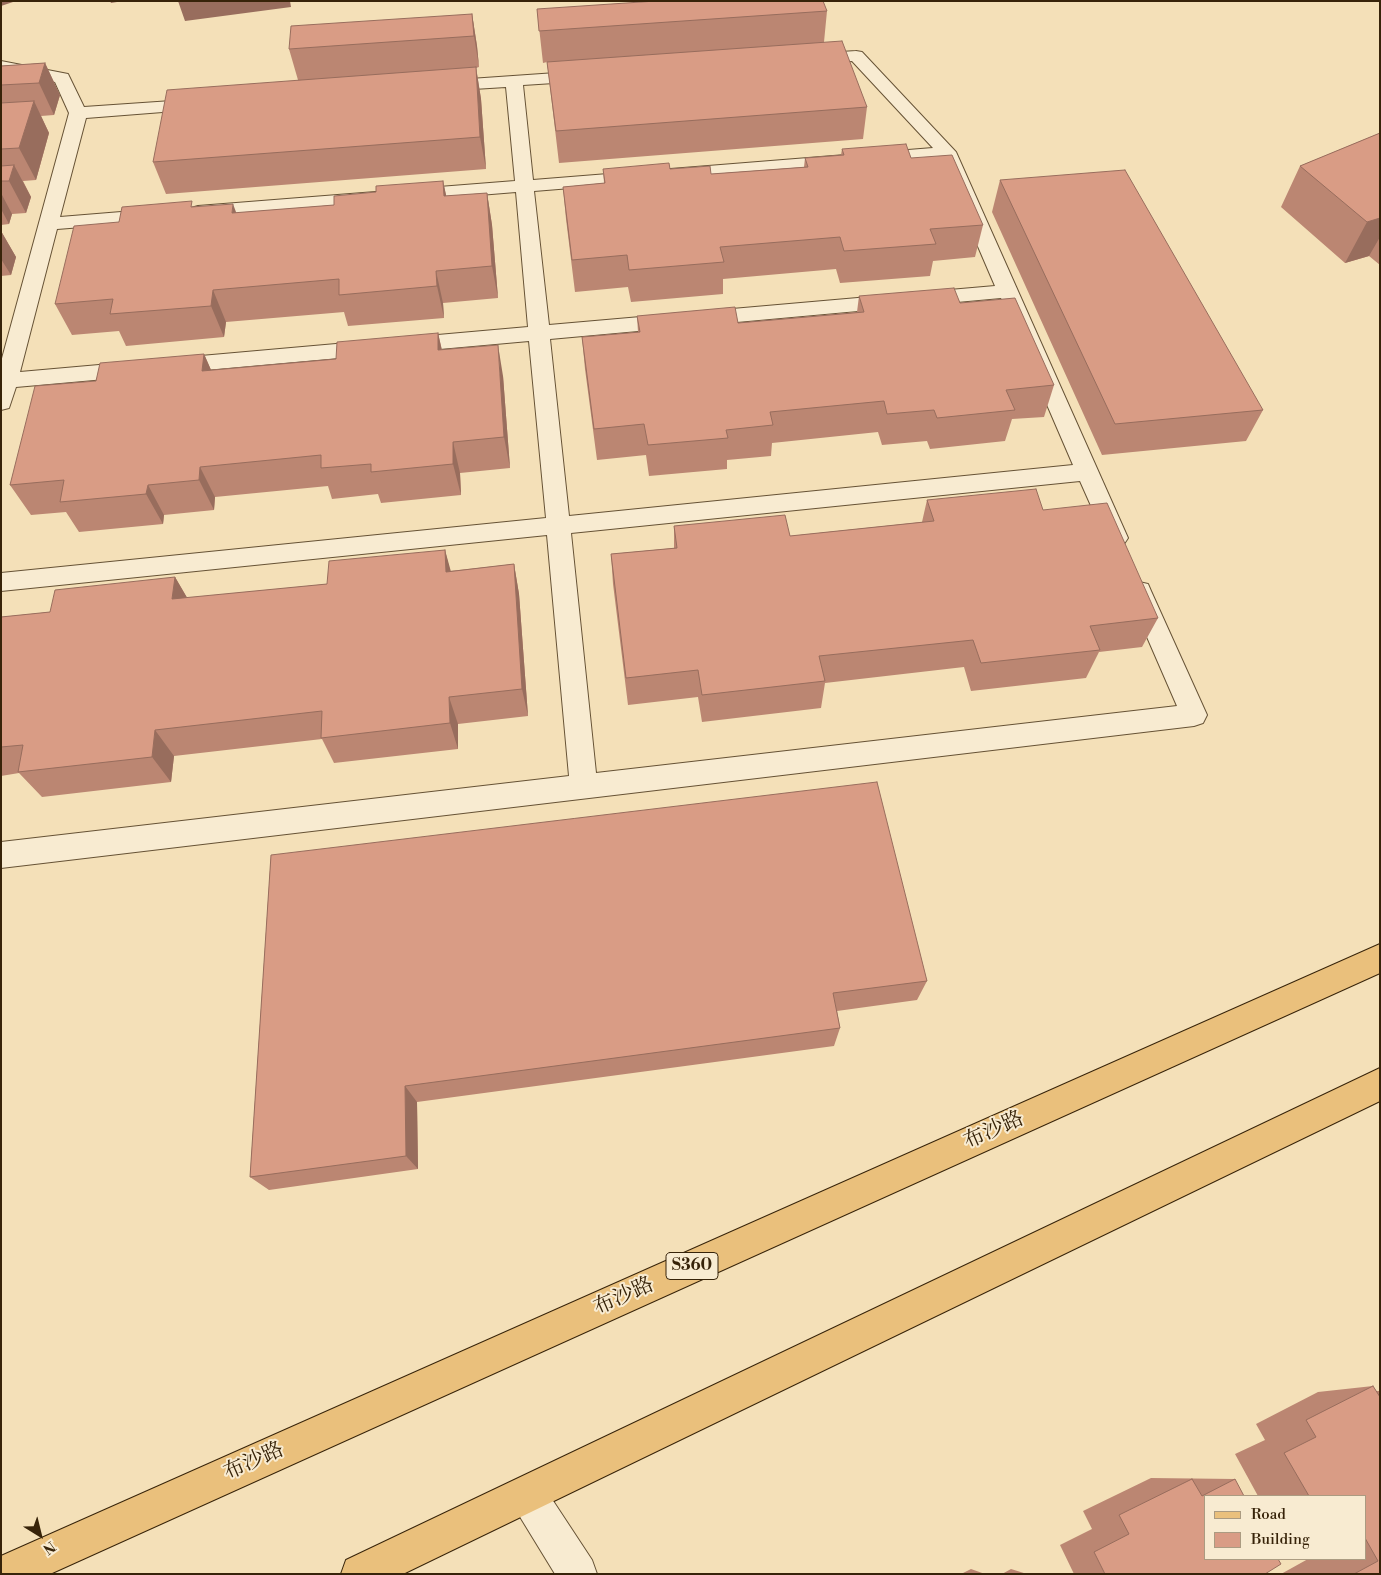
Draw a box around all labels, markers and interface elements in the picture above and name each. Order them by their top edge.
street label: 布沙路 [960,1107,1028,1155]
road number: S360 [666,1252,718,1280]
street label: 布沙路 [590,1273,658,1321]
street label: 布沙路 [220,1438,288,1486]
legend [1204,1495,1366,1560]
text: Road [1251,1505,1286,1524]
north arrow [15,1510,65,1560]
text: Building [1251,1530,1310,1549]
text: N [39,1537,59,1558]

